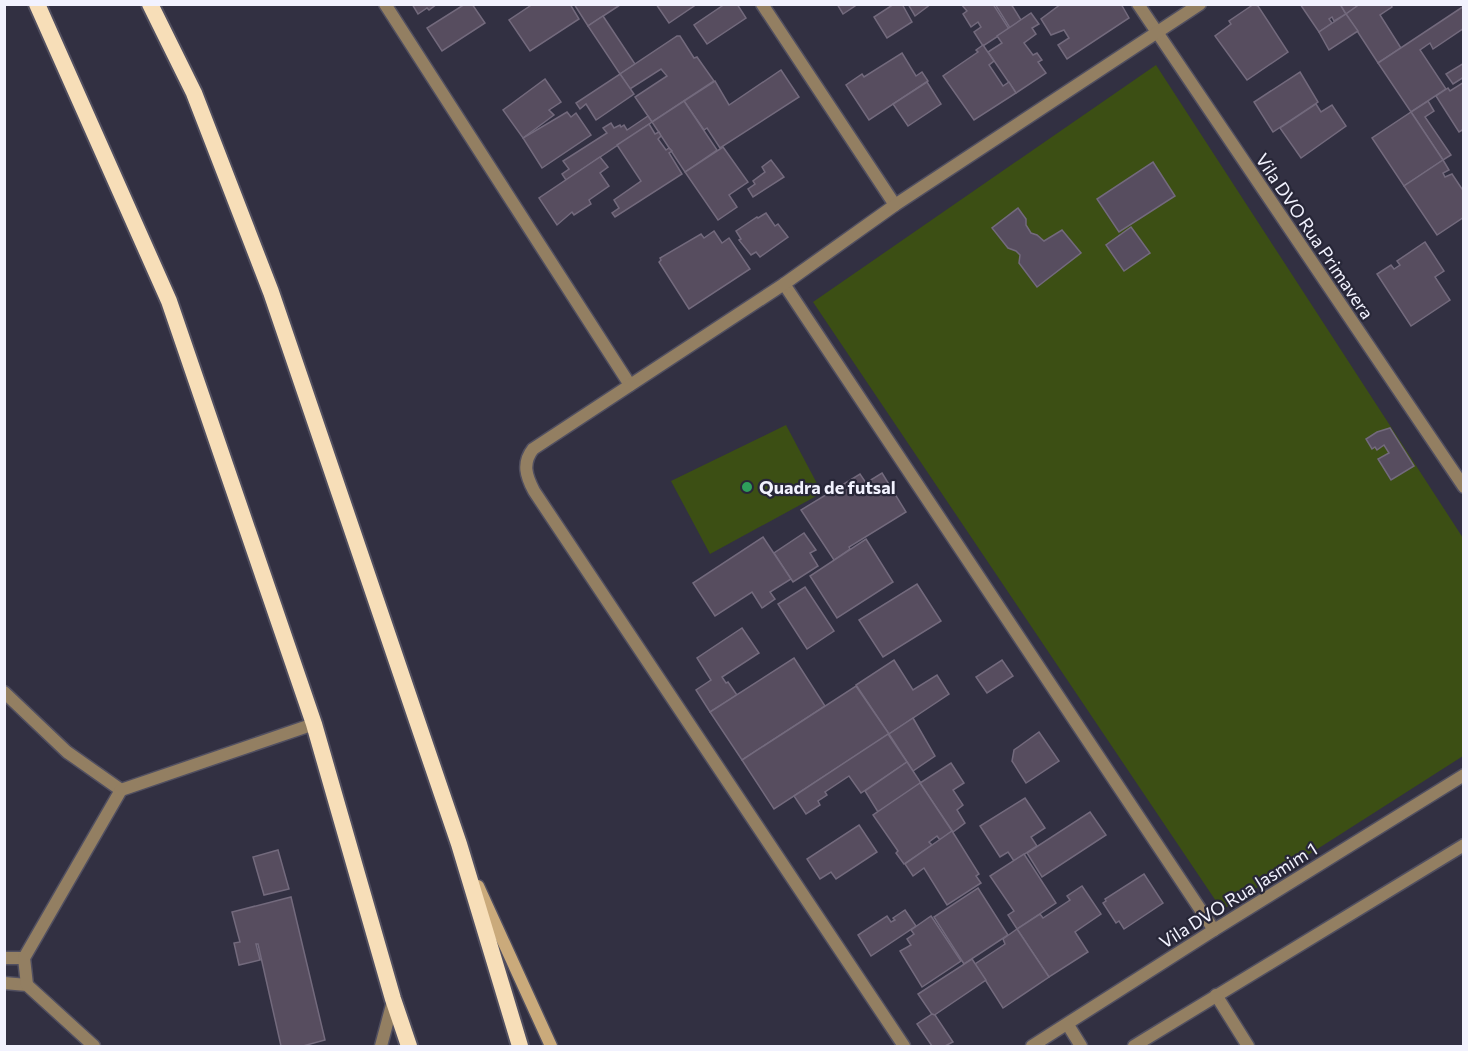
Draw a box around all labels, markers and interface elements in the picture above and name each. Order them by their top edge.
street label: Vila DVO Rua Primavera [1251,149,1379,323]
place label: Quadra de futsal [759,476,896,498]
marker: Quadra de futsal [740,480,754,494]
street label: Vila DVO Rua Jasmim 1 [1155,837,1321,953]

